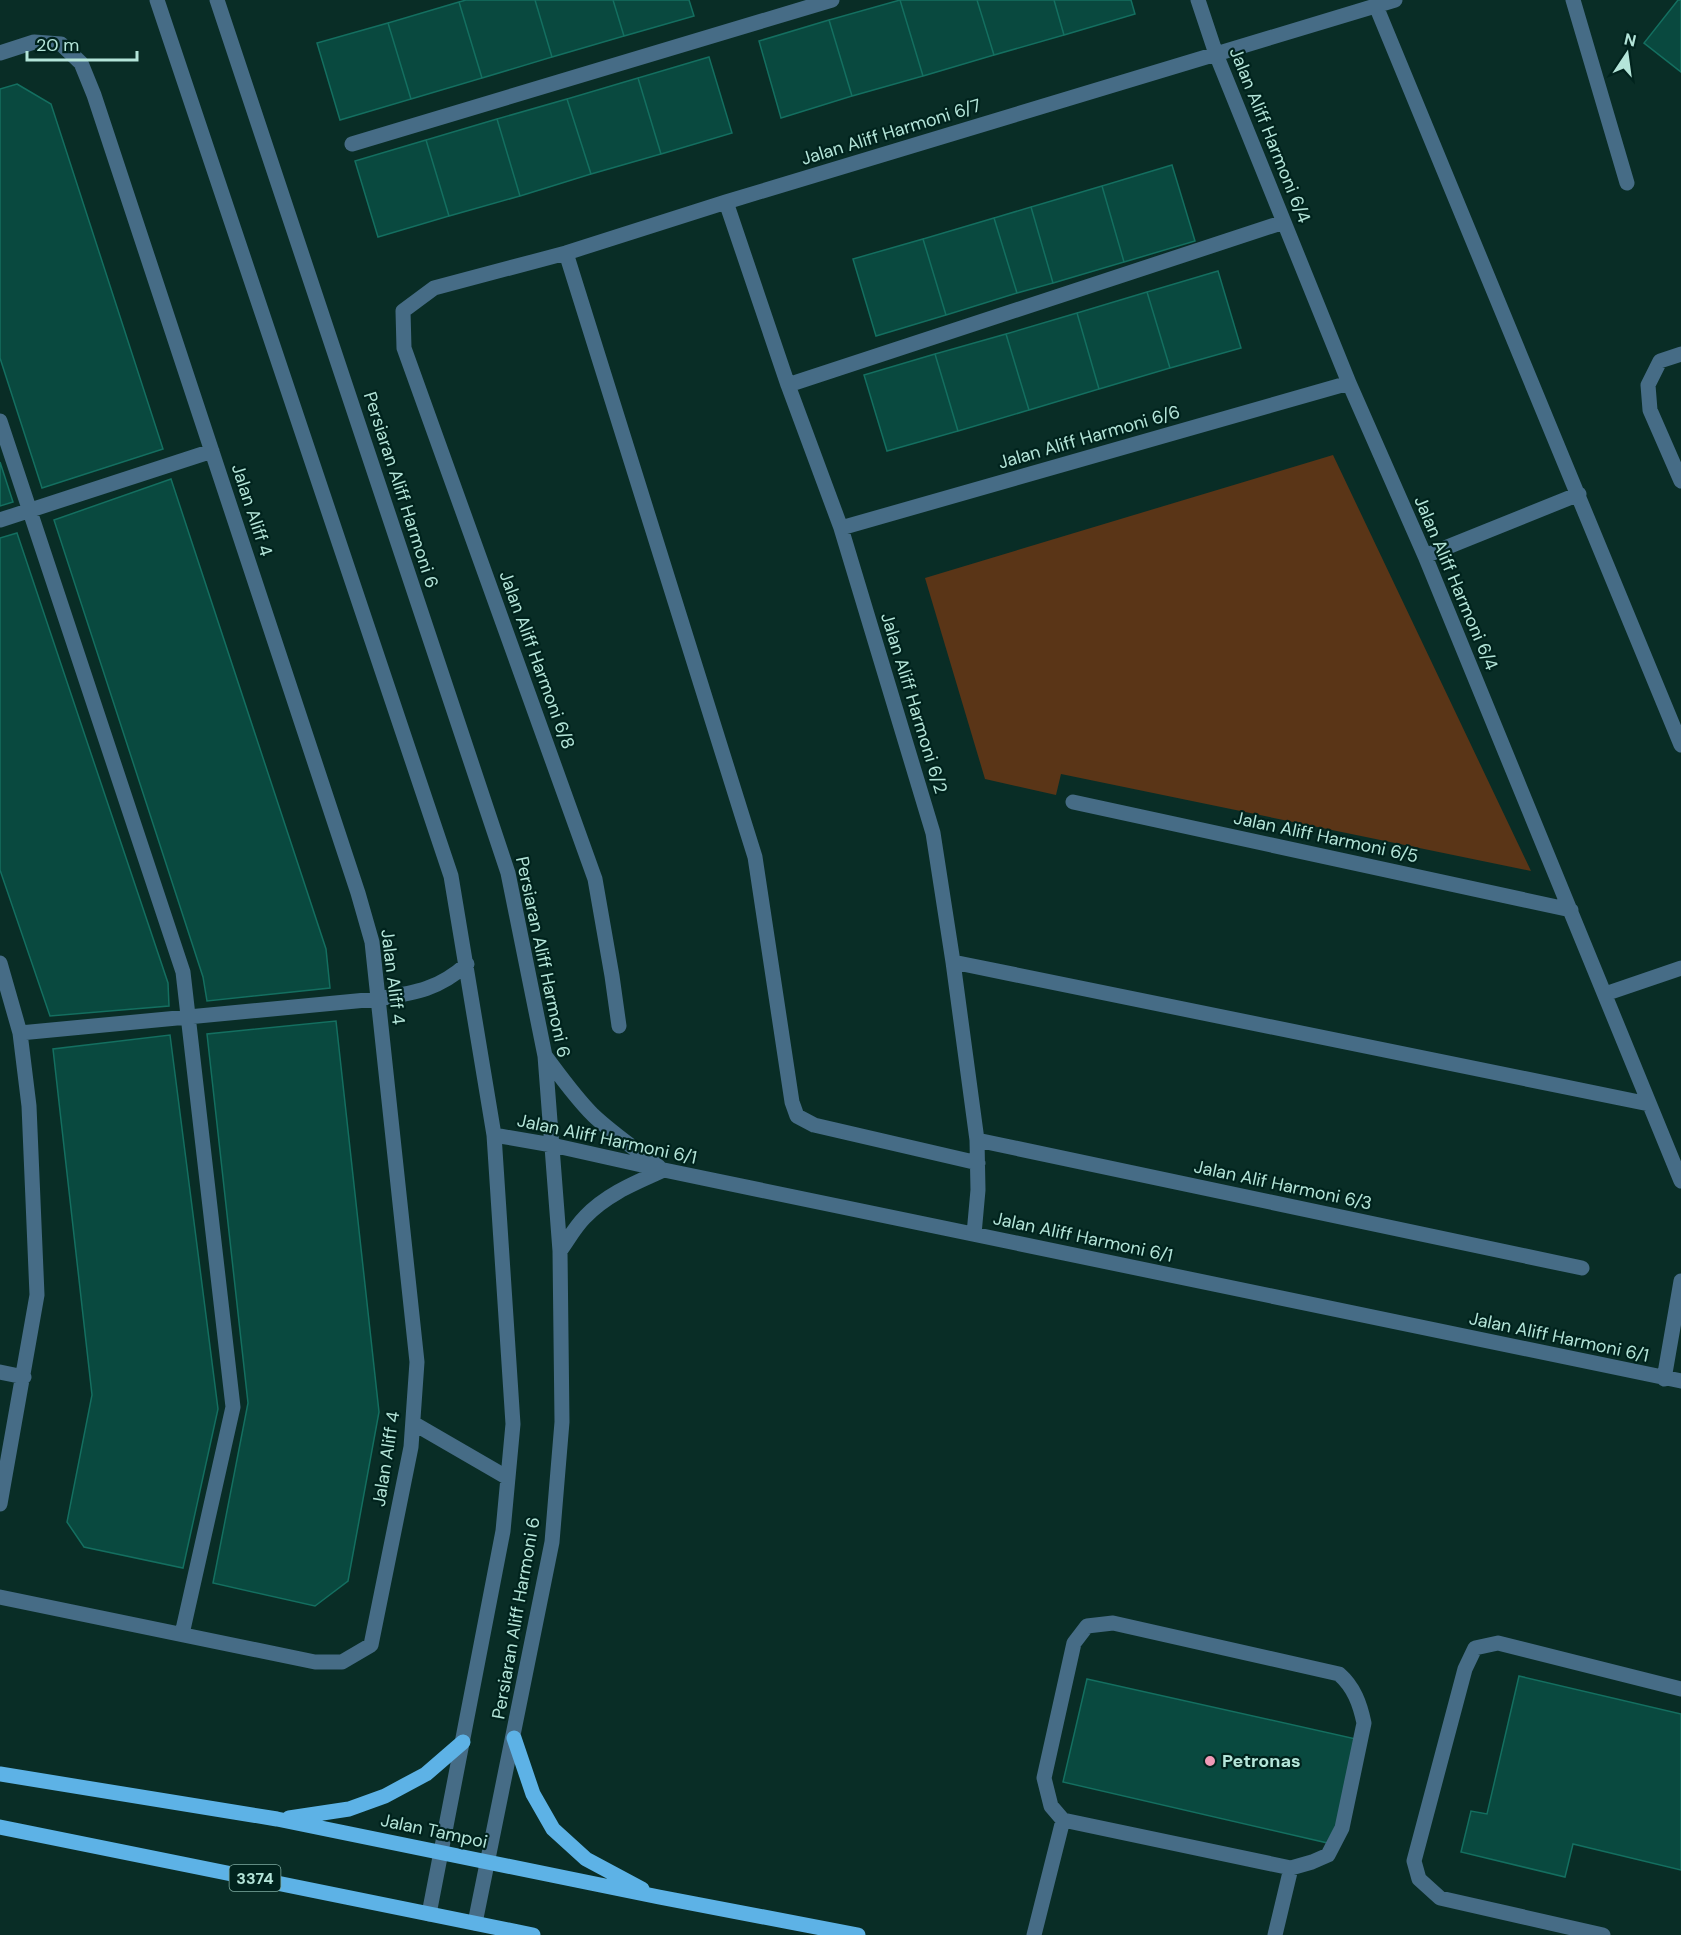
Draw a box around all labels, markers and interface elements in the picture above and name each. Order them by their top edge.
scale bar [27,24,136,62]
north arrow [1597,24,1657,84]
text: N [1622,28,1638,51]
text: 20 m [36,33,79,57]
street label: Jalan Aliff Harmoni 6/4 [1224,44,1316,226]
street label: Jalan Aliff Harmoni 6/7 [798,93,984,171]
street label: Persiaran Aliff Harmoni 6 [358,389,444,591]
street label: Jalan Aliff Harmoni 6/6 [995,400,1183,474]
street label: Jalan Aliff 4 [226,461,278,559]
street label: Jalan Aliff Harmoni 6/4 [1408,492,1504,674]
street label: Jalan Aliff Harmoni 6/8 [494,568,580,752]
street label: Jalan Aliff Harmoni 6/2 [875,610,953,796]
street label: Jalan Aliff Harmoni 6/5 [1232,806,1420,868]
street label: Persiaran Aliff Harmoni 6 [510,854,576,1060]
street label: Jalan Aliff 4 [375,928,411,1026]
street label: Jalan Aliff Harmoni 6/1 [515,1108,699,1170]
street label: Jalan Alif Harmoni 6/3 [1192,1154,1374,1216]
street label: Jalan Aliff Harmoni 6/1 [991,1206,1175,1268]
street label: Jalan Aliff Harmoni 6/1 [1467,1306,1651,1368]
street label: Jalan Aliff 4 [367,1410,405,1508]
street label: Persiaran Aliff Harmoni 6 [486,1515,546,1721]
place label: Petronas [1222,1749,1301,1773]
marker: Petronas [1203,1754,1217,1768]
street label: Jalan Tampoi [378,1808,490,1854]
road number: 3374 [230,1865,280,1891]

